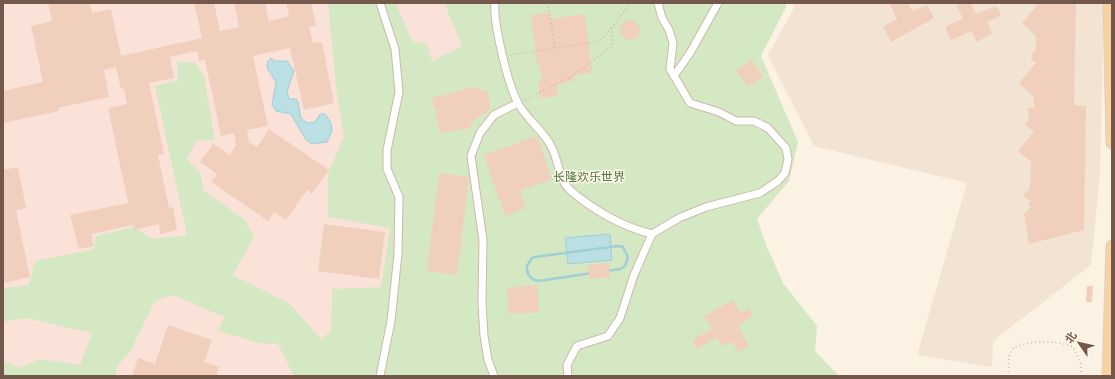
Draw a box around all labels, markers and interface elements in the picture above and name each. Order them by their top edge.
park label: 长隆欢乐世界 [553,170,625,184]
north arrow [1059,323,1099,363]
text: 北 [1063,329,1079,345]

